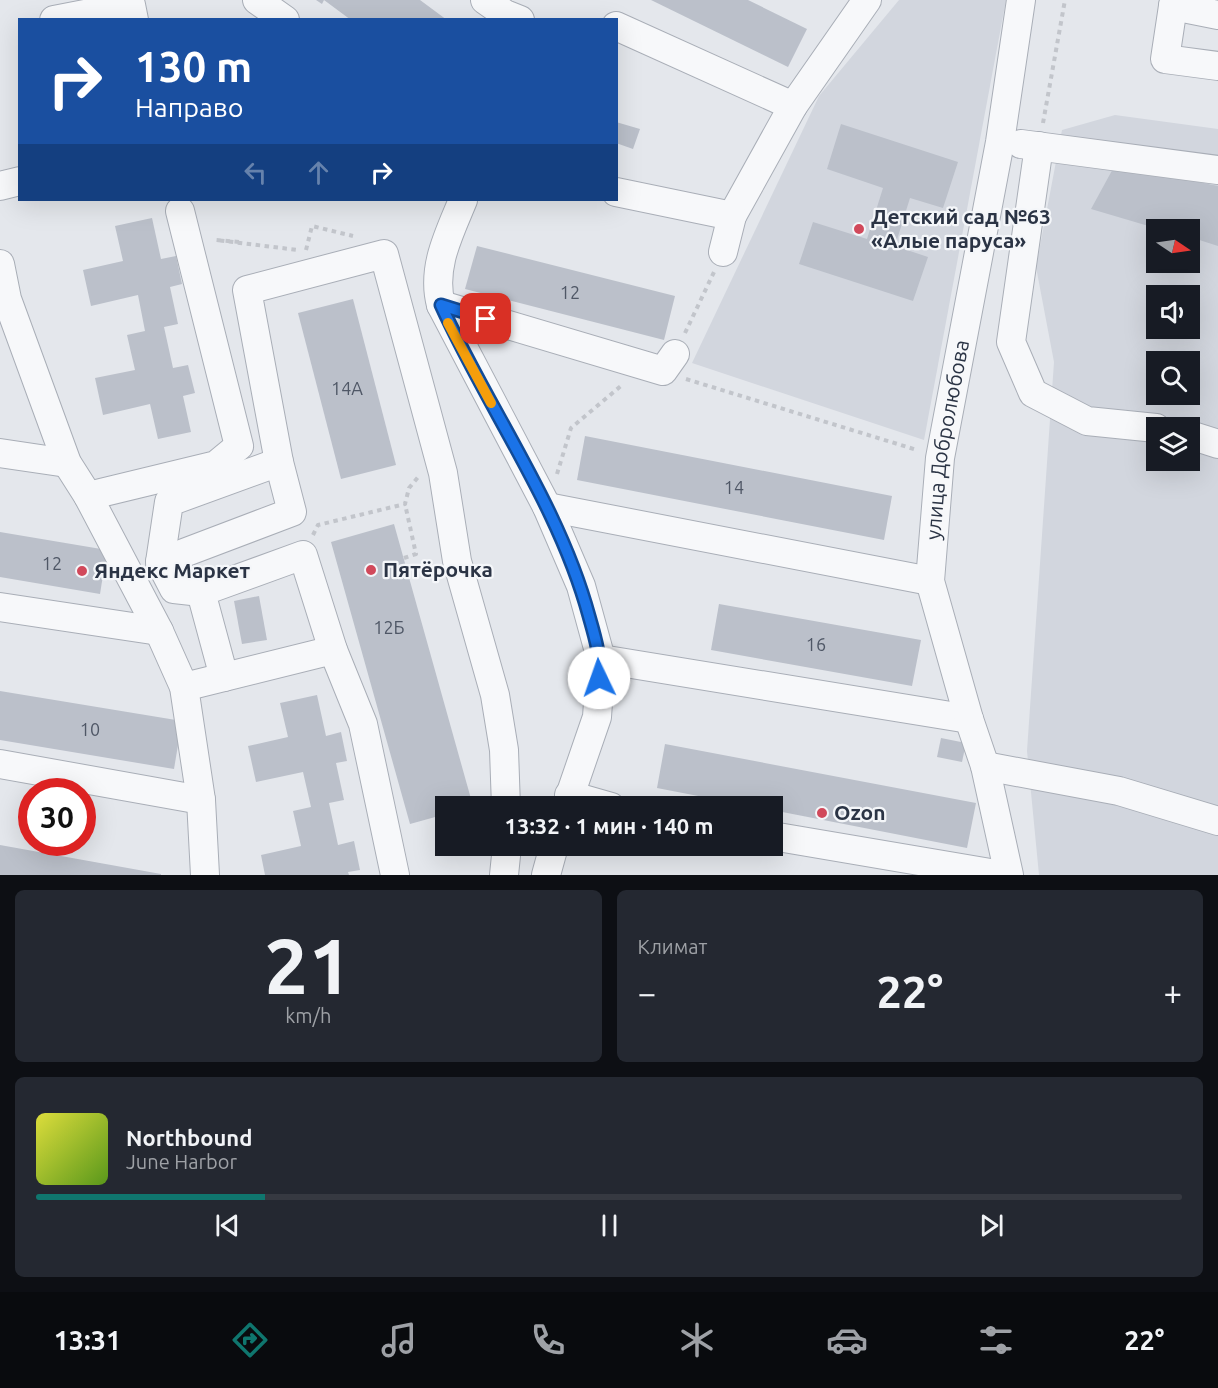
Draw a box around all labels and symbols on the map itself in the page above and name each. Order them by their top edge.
place label: Детский сад №63 «Алые паруса» [871,204,1051,252]
north arrow [1146,219,1200,273]
marker: Детский сад №63 «Алые паруса» [852,222,866,236]
house number: 12 [560,282,580,302]
pin [460,293,511,344]
street label: улица Добролюбова [920,338,973,541]
house number: 14А [331,378,363,398]
house number: 14 [724,477,744,497]
house number: 12 [42,553,62,573]
place label: Пятёрочка [383,557,493,581]
place label: Яндекс Маркет [94,558,251,582]
marker: Пятёрочка [364,563,378,577]
marker: Яндекс Маркет [75,564,89,578]
house number: 12Б [373,617,405,637]
house number: 16 [806,634,826,654]
position arrow [567,646,631,710]
house number: 10 [80,719,100,739]
speed limit sign: 30 [18,778,96,856]
place label: Ozon [834,800,885,824]
marker: Ozon [815,806,829,820]

